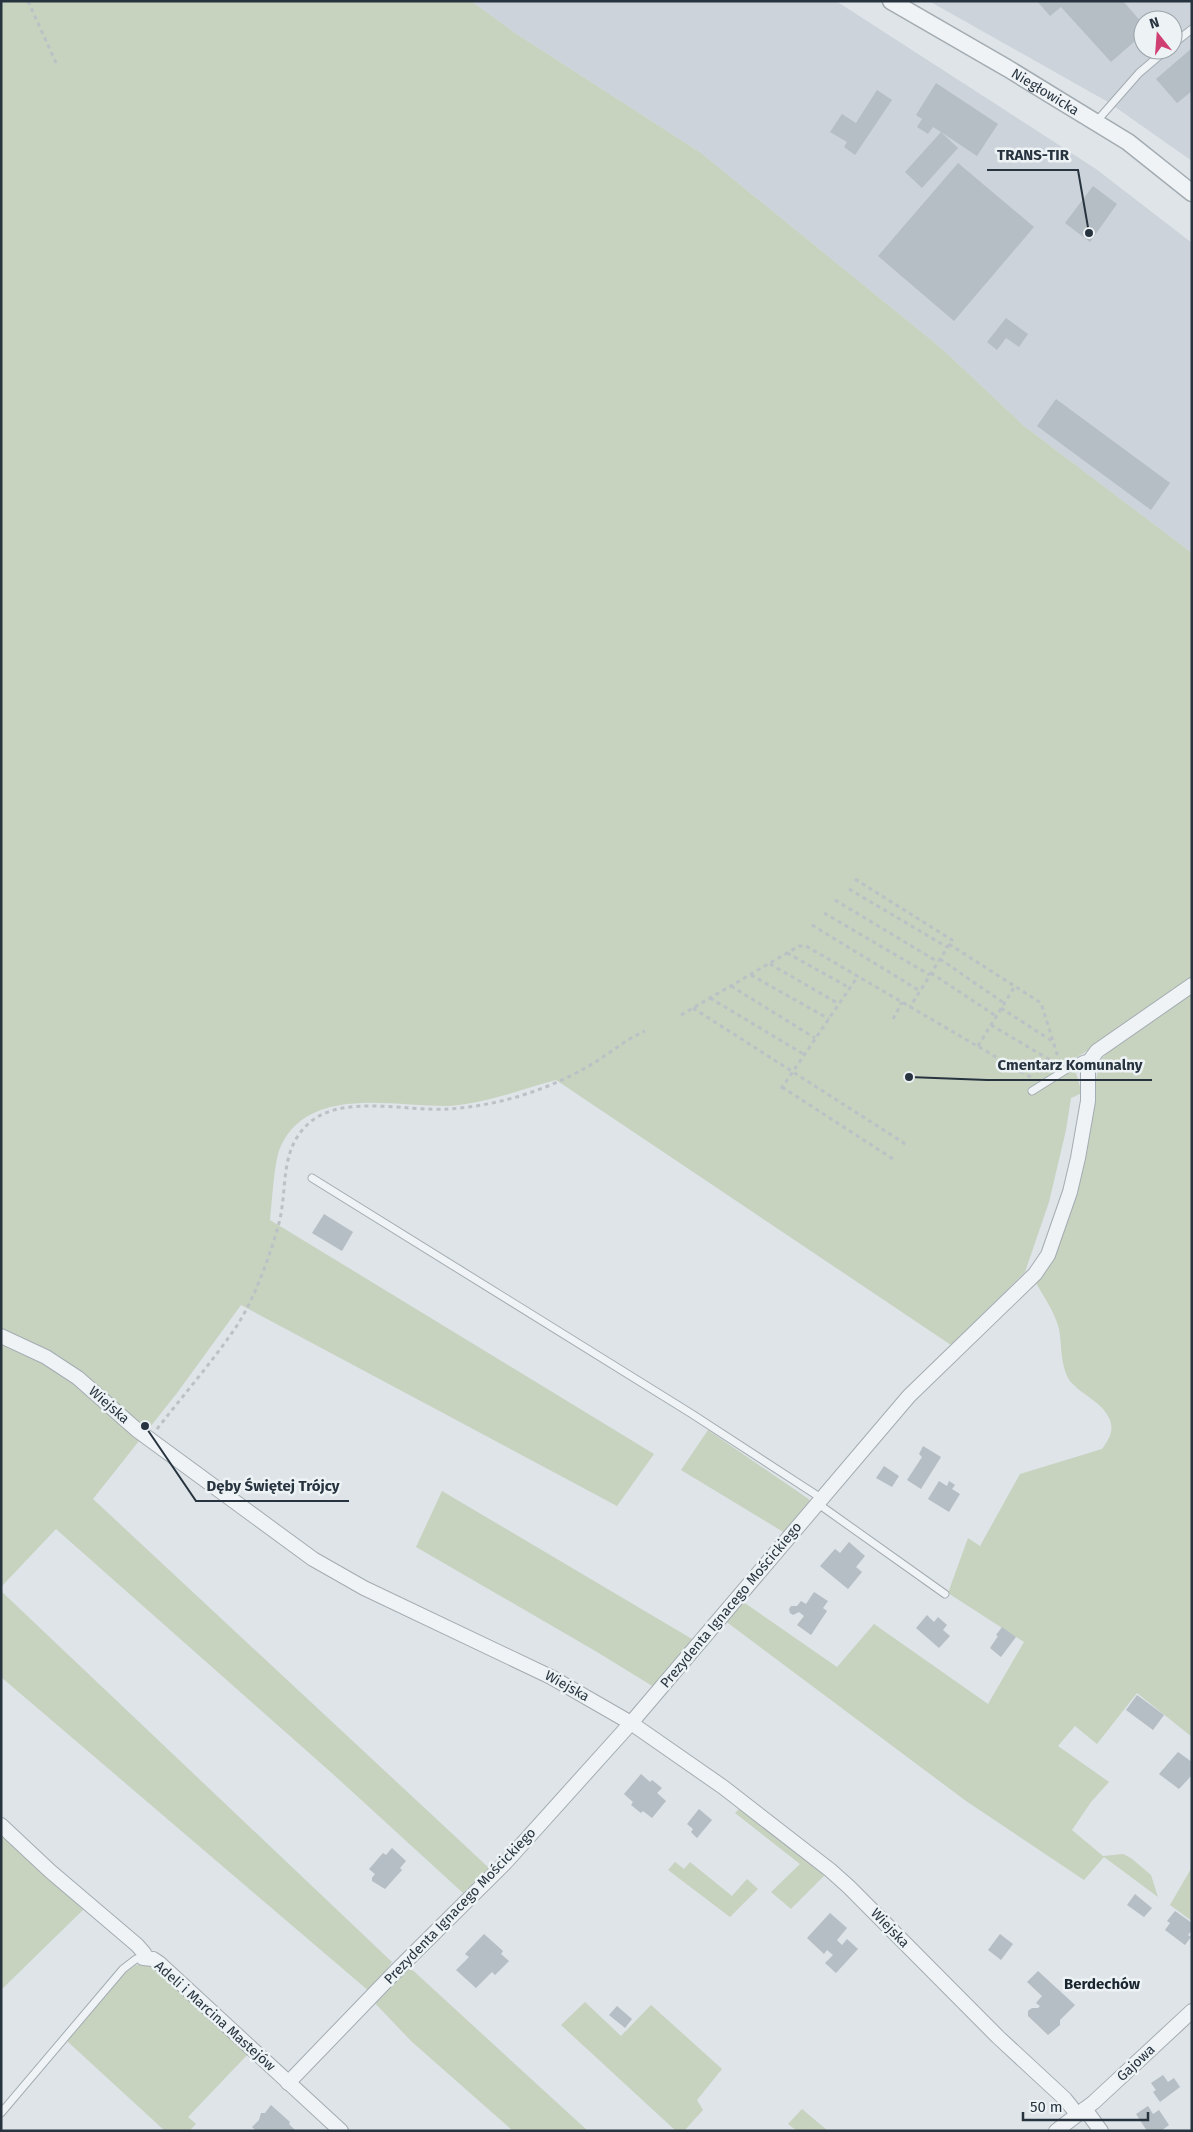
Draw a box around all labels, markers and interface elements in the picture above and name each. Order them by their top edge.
north arrow [1133,10,1183,60]
text: N [1147,14,1161,33]
street label: Niegłowicka [1009,64,1082,119]
callout: TRANS-TIR [987,140,1078,170]
text: TRANS-TIR [997,146,1070,164]
callout: Cmentarz Komunalny [987,1050,1152,1080]
text: Cmentarz Komunalny [998,1056,1143,1074]
street label: Wiejska [85,1383,133,1427]
callout: Dęby Świętej Trójcy [196,1471,349,1501]
text: Dęby Świętej Trójcy [206,1477,340,1495]
street label: Prezydenta Ignacego Mościckiego [657,1519,805,1691]
street label: Wiejska [542,1667,592,1705]
street label: Prezydenta Ignacego Mościckiego [381,1824,539,1988]
street label: Wiejska [867,1905,913,1951]
street label: Adeli i Marcina Mastejów [151,1957,279,2075]
district label: Berdechów [1064,1975,1141,1993]
street label: Gajowa [1113,2041,1159,2085]
scale bar [1023,2090,1148,2122]
text: 50 m [1030,2098,1063,2116]

